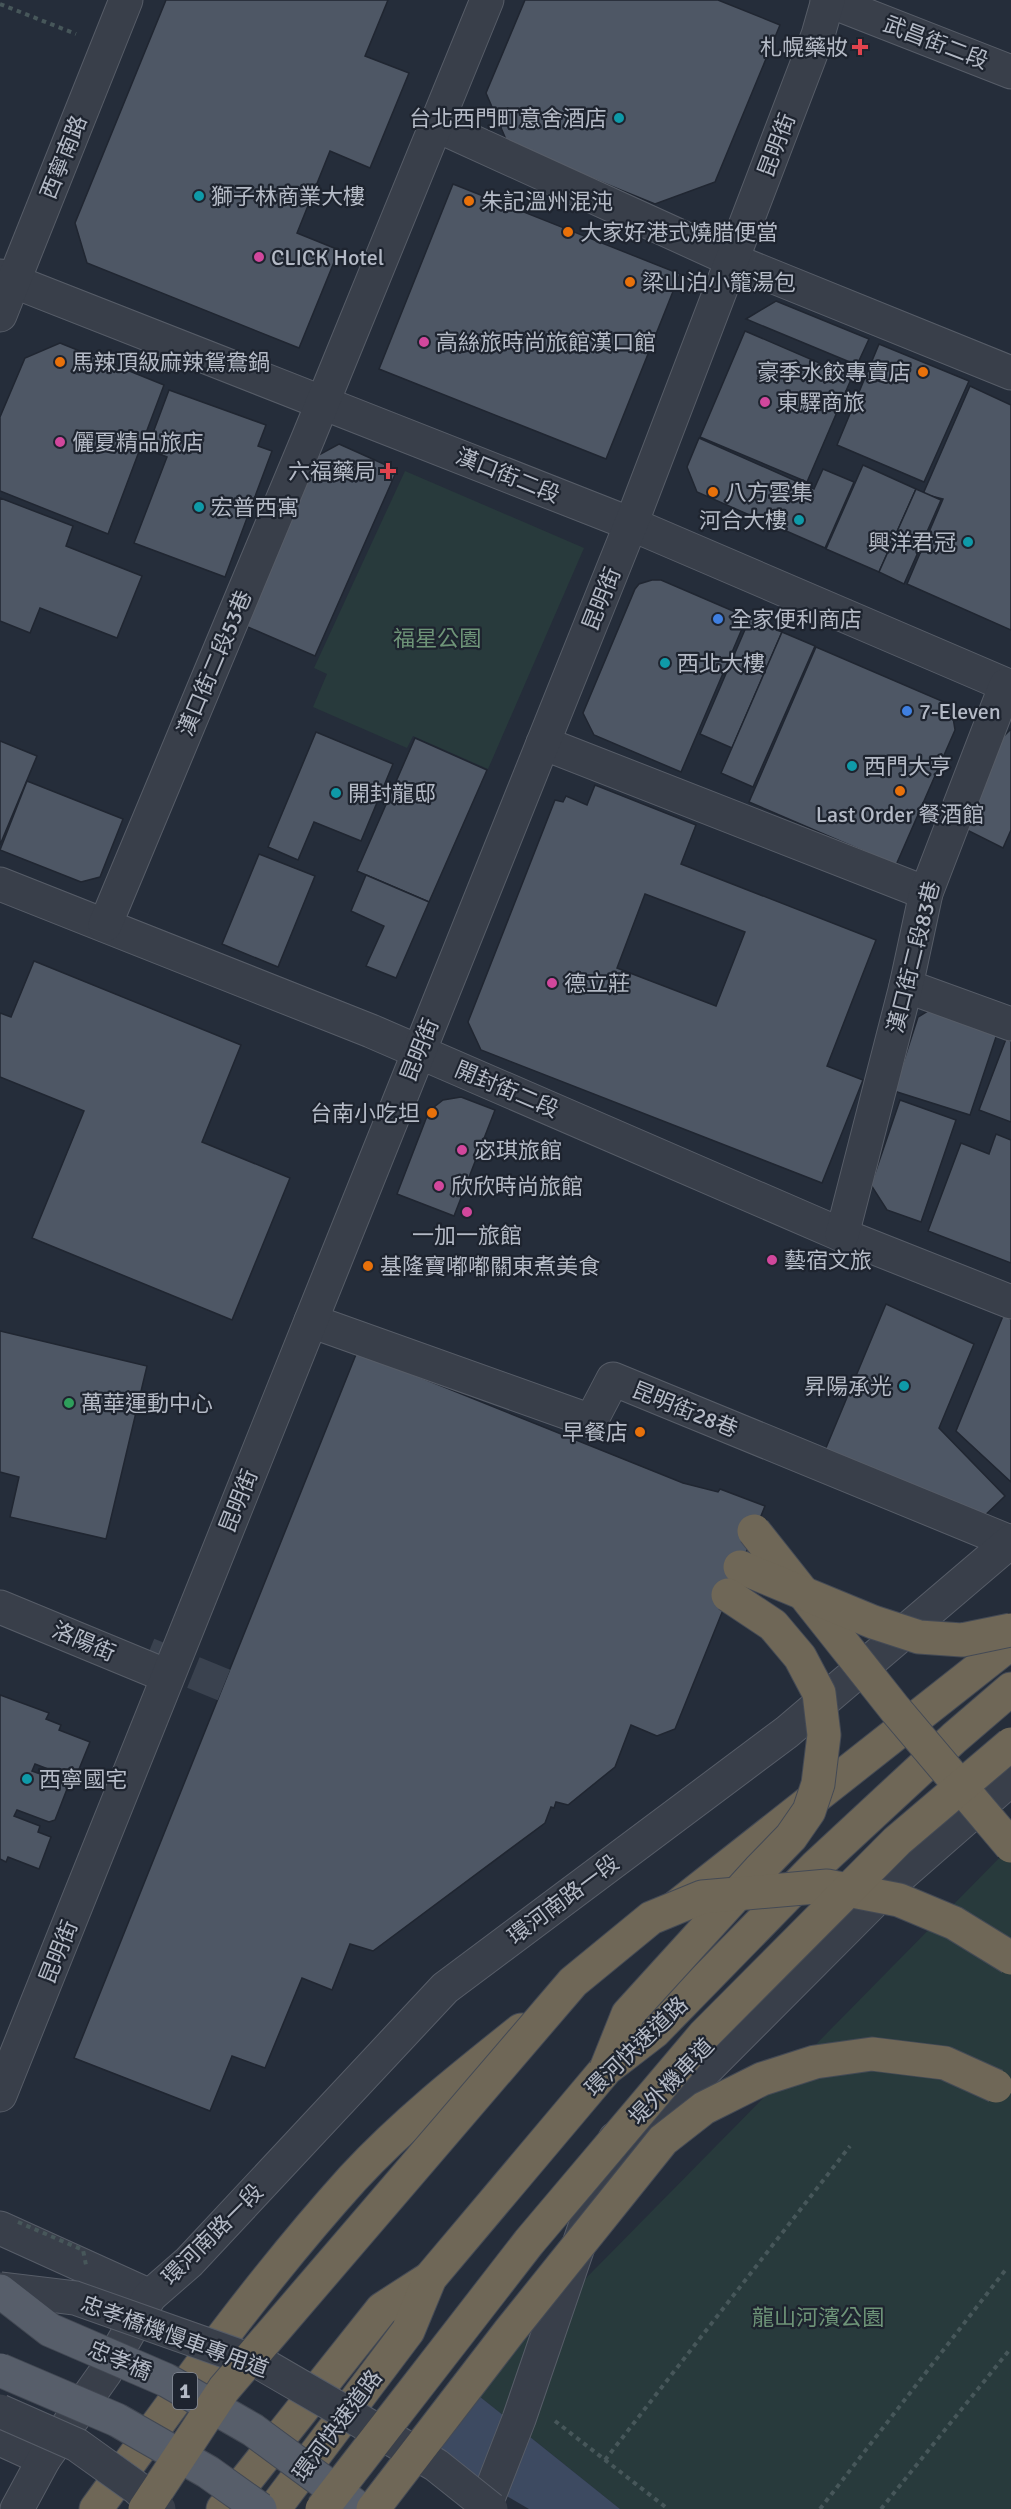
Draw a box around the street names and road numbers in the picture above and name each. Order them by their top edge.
street label: 武昌街二段 [880,10,992,75]
street label: 昆明街 [752,110,801,181]
street label: 西寧南路 [34,111,92,203]
street label: 漢口街二段 [452,442,564,509]
street label: 昆明街 [577,564,626,635]
street label: 漢口街二段53巷 [172,586,257,740]
street label: 漢口街二段83巷 [882,878,945,1036]
street label: 昆明街 [395,1015,444,1086]
street label: 開封街二段 [451,1056,563,1123]
street label: 昆明街28巷 [628,1376,742,1443]
street label: 昆明街 [214,1466,263,1537]
street label: 洛陽街 [48,1616,119,1667]
street label: 環河南路一段 [502,1849,624,1950]
street label: 昆明街 [34,1917,83,1988]
street label: 環河快速道路 [579,1991,693,2102]
street label: 堤外機車道 [623,2032,719,2130]
street label: 環河南路一段 [156,2178,269,2291]
street label: 忠孝橋機慢車專用道 [77,2290,273,2382]
street label: 忠孝橋 [84,2335,156,2385]
street label: 環河快速道路 [287,2364,388,2486]
road number: 1 [173,2373,197,2409]

